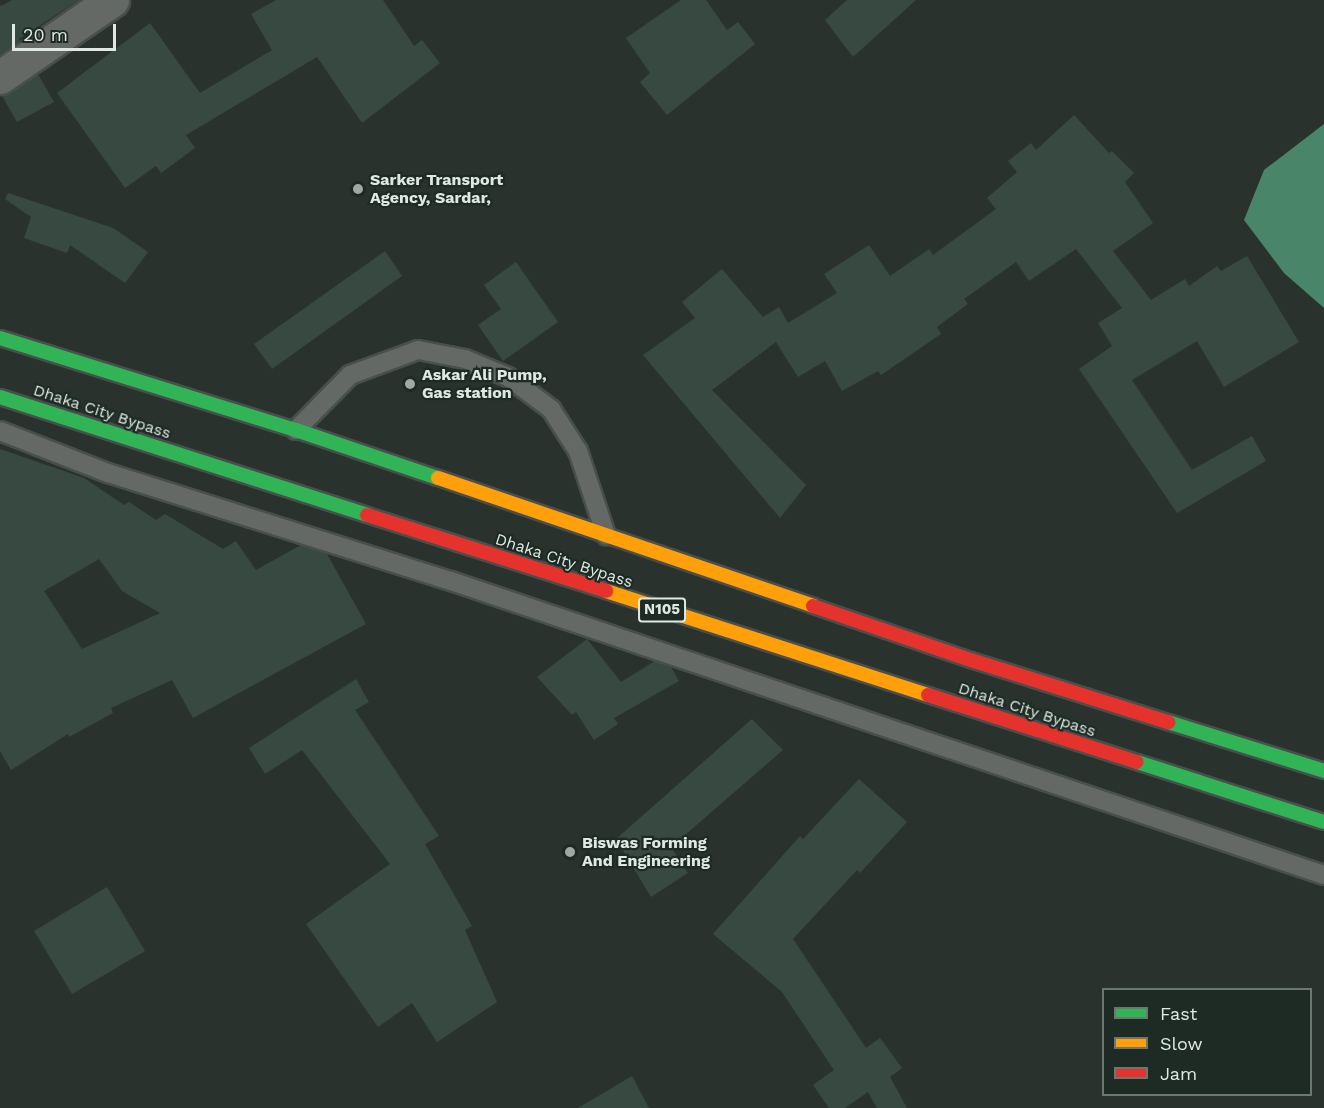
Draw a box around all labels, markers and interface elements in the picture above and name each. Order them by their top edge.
scale bar [15,12,118,50]
text: 20 m [23,24,68,45]
place label: Sarker Transport Agency, Sardar, [370,170,504,208]
marker: Sarker Transport Agency, Sardar, [351,182,365,196]
place label: Askar Ali Pump, Gas station [422,365,547,403]
marker: Askar Ali Pump, Gas station [403,377,417,391]
street label: Dhaka City Bypass [30,381,174,443]
street label: Dhaka City Bypass [492,530,636,592]
road number: N105 [638,598,686,622]
street label: Dhaka City Bypass [955,679,1099,741]
place label: Biswas Forming And Engineering [582,833,710,871]
marker: Biswas Forming And Engineering [563,845,577,859]
legend [1102,988,1312,1096]
text: Fast [1160,1003,1197,1024]
text: Slow [1160,1033,1203,1054]
text: Jam [1160,1063,1197,1084]

